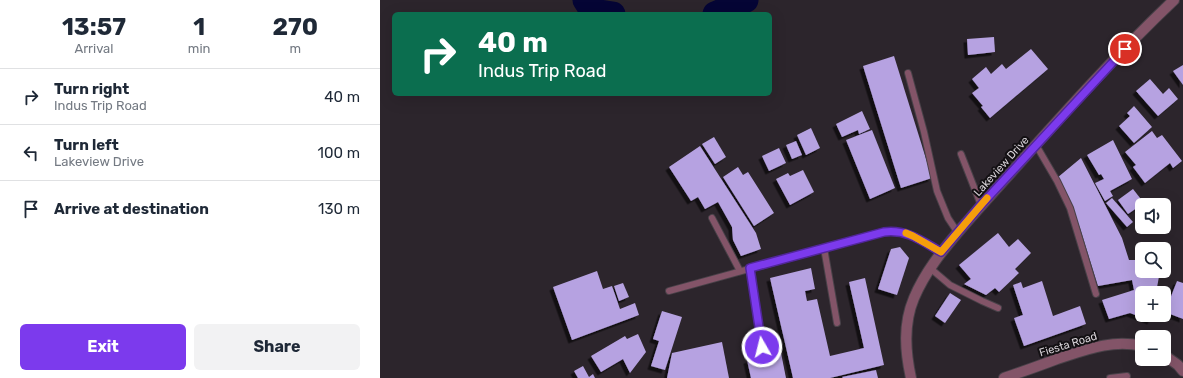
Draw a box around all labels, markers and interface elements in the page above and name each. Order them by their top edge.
text: 13:57 [62,13,126,41]
text: 1 [193,13,205,41]
text: 270 [272,13,318,41]
text: 40 m [478,26,548,59]
icon: right [412,28,464,80]
pin [1108,32,1142,66]
icon: arrive [1114,38,1136,60]
text: Arrival [74,41,113,56]
text: min [188,41,210,56]
text: m [289,41,301,56]
text: Indus Trip Road [478,60,606,82]
text: Turn right [54,80,129,98]
icon: right [20,86,42,108]
text: 40 m [324,88,360,106]
text: Indus Trip Road [54,98,147,113]
street label: Lakeview Drive [971,134,1032,199]
text: Turn left [54,136,119,154]
icon: left [20,142,42,164]
text: 100 m [318,144,360,162]
text: Lakeview Drive [54,154,144,169]
icon: arrive [20,198,42,220]
map controls [1135,198,1171,366]
button: sound [1135,198,1171,234]
text: Arrive at destination [54,200,209,218]
text: 130 m [318,200,360,218]
button: search [1135,242,1171,278]
button: + [1135,286,1171,322]
button: Exit [20,324,186,370]
button: Share [194,324,360,370]
position arrow [741,326,783,368]
street label: Fiesta Road [1038,329,1099,359]
button: − [1135,330,1171,366]

